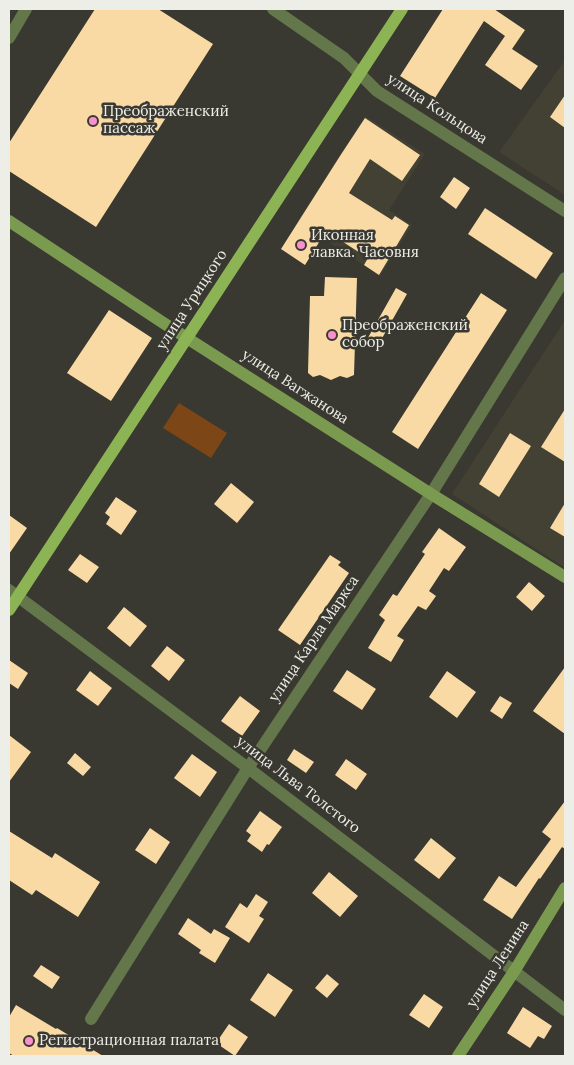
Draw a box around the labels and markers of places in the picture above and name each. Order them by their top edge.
place label: Преображенский пассаж [103,103,229,138]
marker: Преображенский пассаж [87,115,99,127]
place label: Иконная лавка. Часовня [311,227,419,262]
marker: Иконная лавка. Часовня [295,239,307,251]
place label: Преображенский собор [342,317,468,352]
marker: Преображенский собор [326,329,338,341]
place label: Регистрационная палата [39,1032,219,1050]
marker: Регистрационная палата [23,1035,35,1047]

